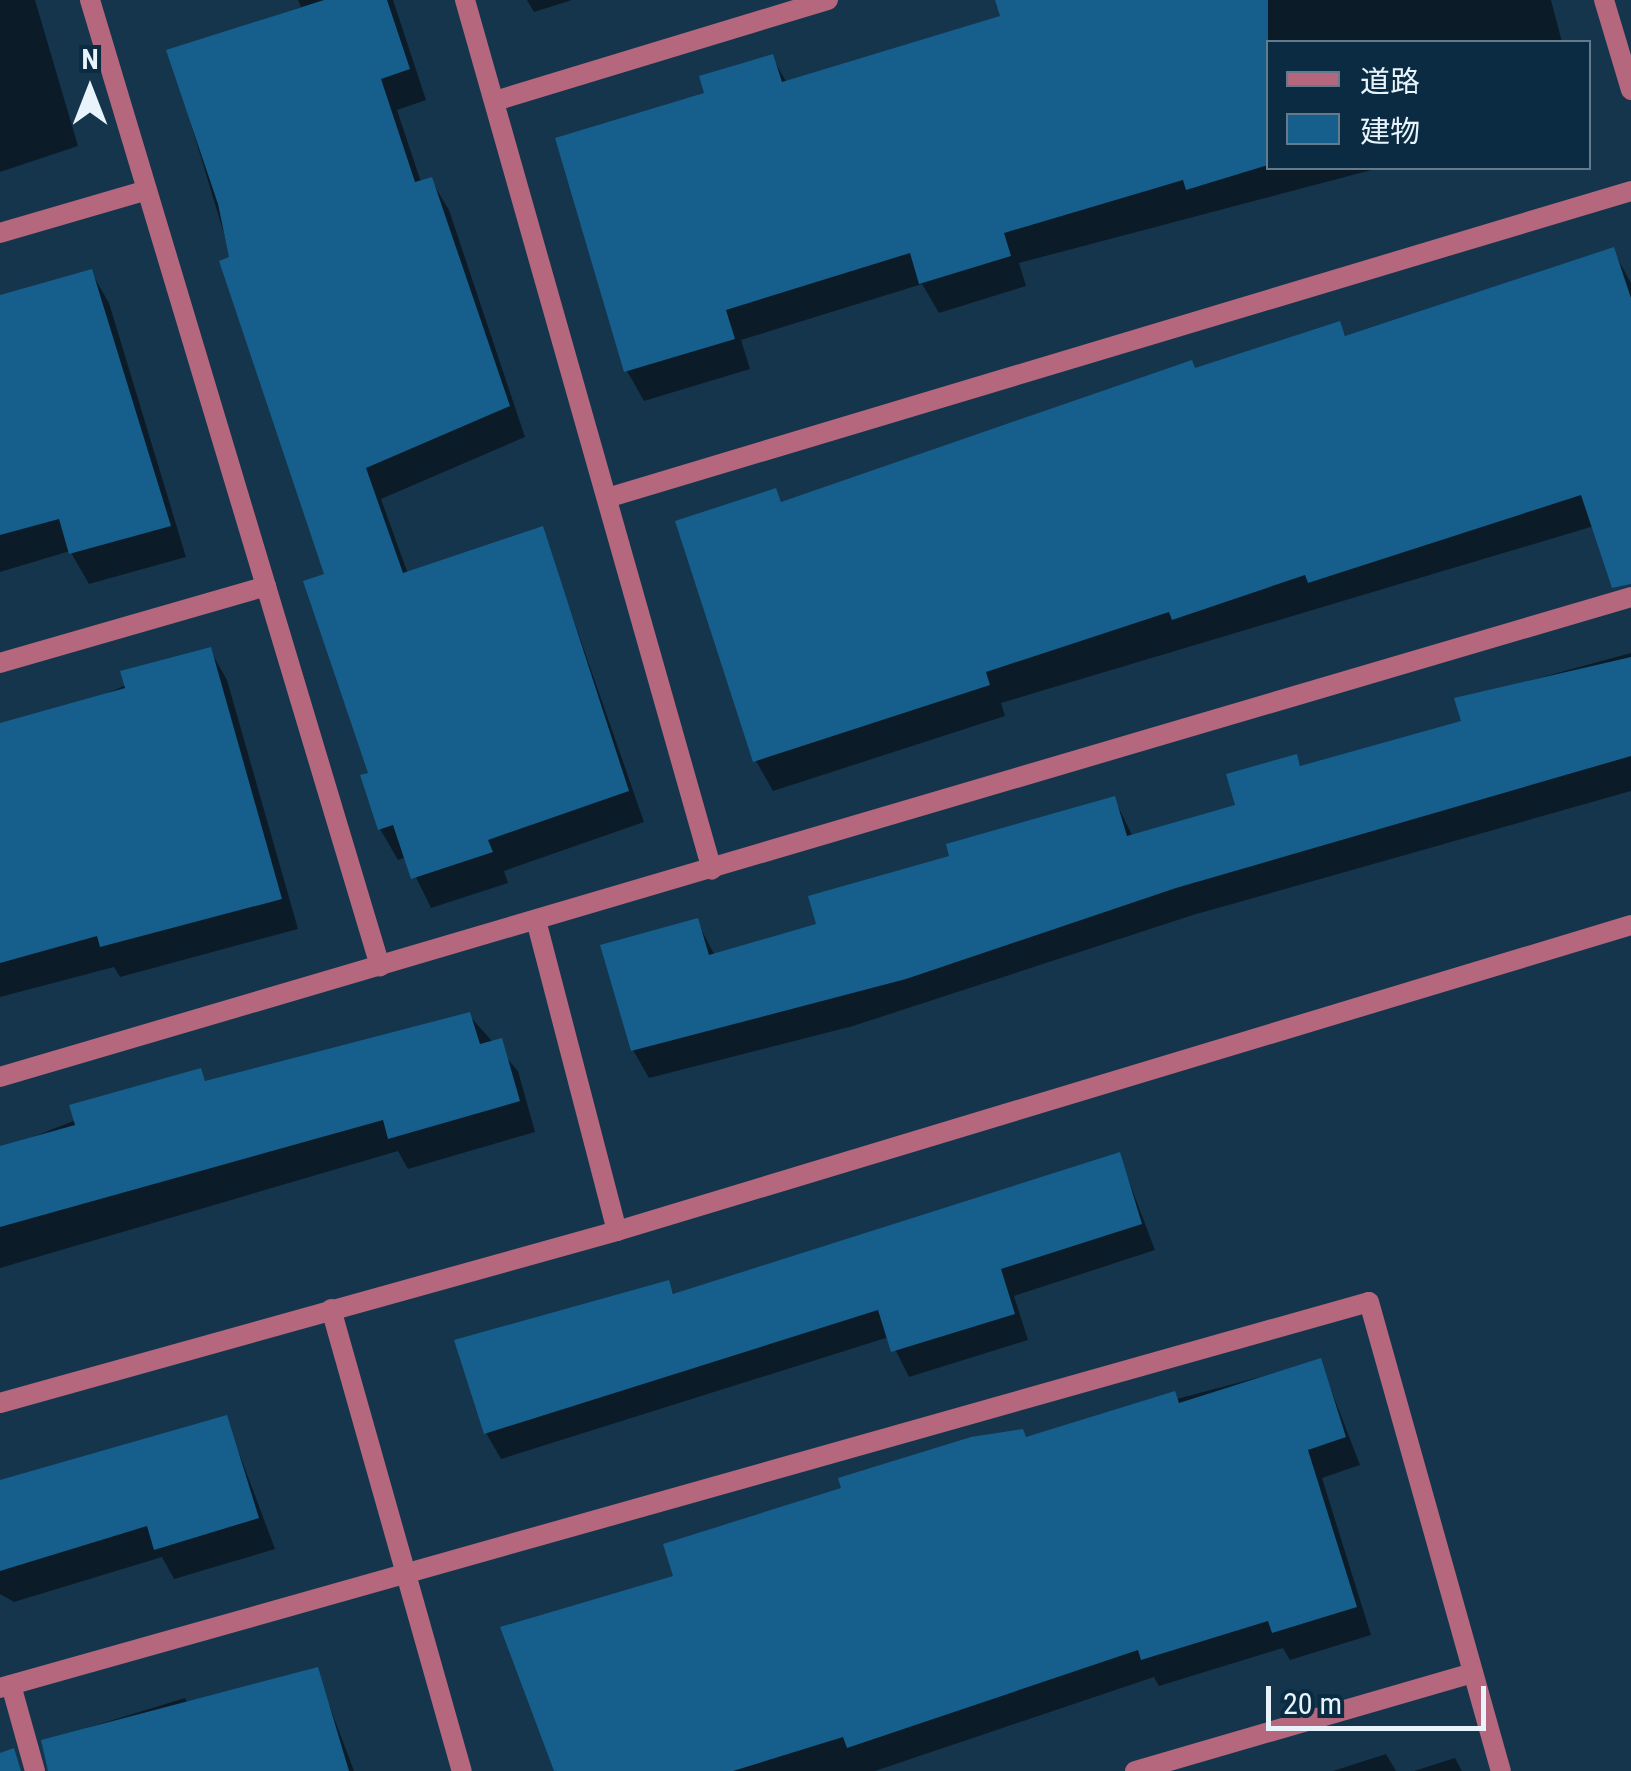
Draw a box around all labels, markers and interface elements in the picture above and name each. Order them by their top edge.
north arrow [40,40,140,140]
legend [1266,40,1591,170]
text: N [81,43,99,76]
text: 道路 [1360,64,1420,99]
text: 建物 [1360,114,1420,149]
scale bar [1271,1666,1491,1728]
text: 20 m [1283,1686,1342,1721]

